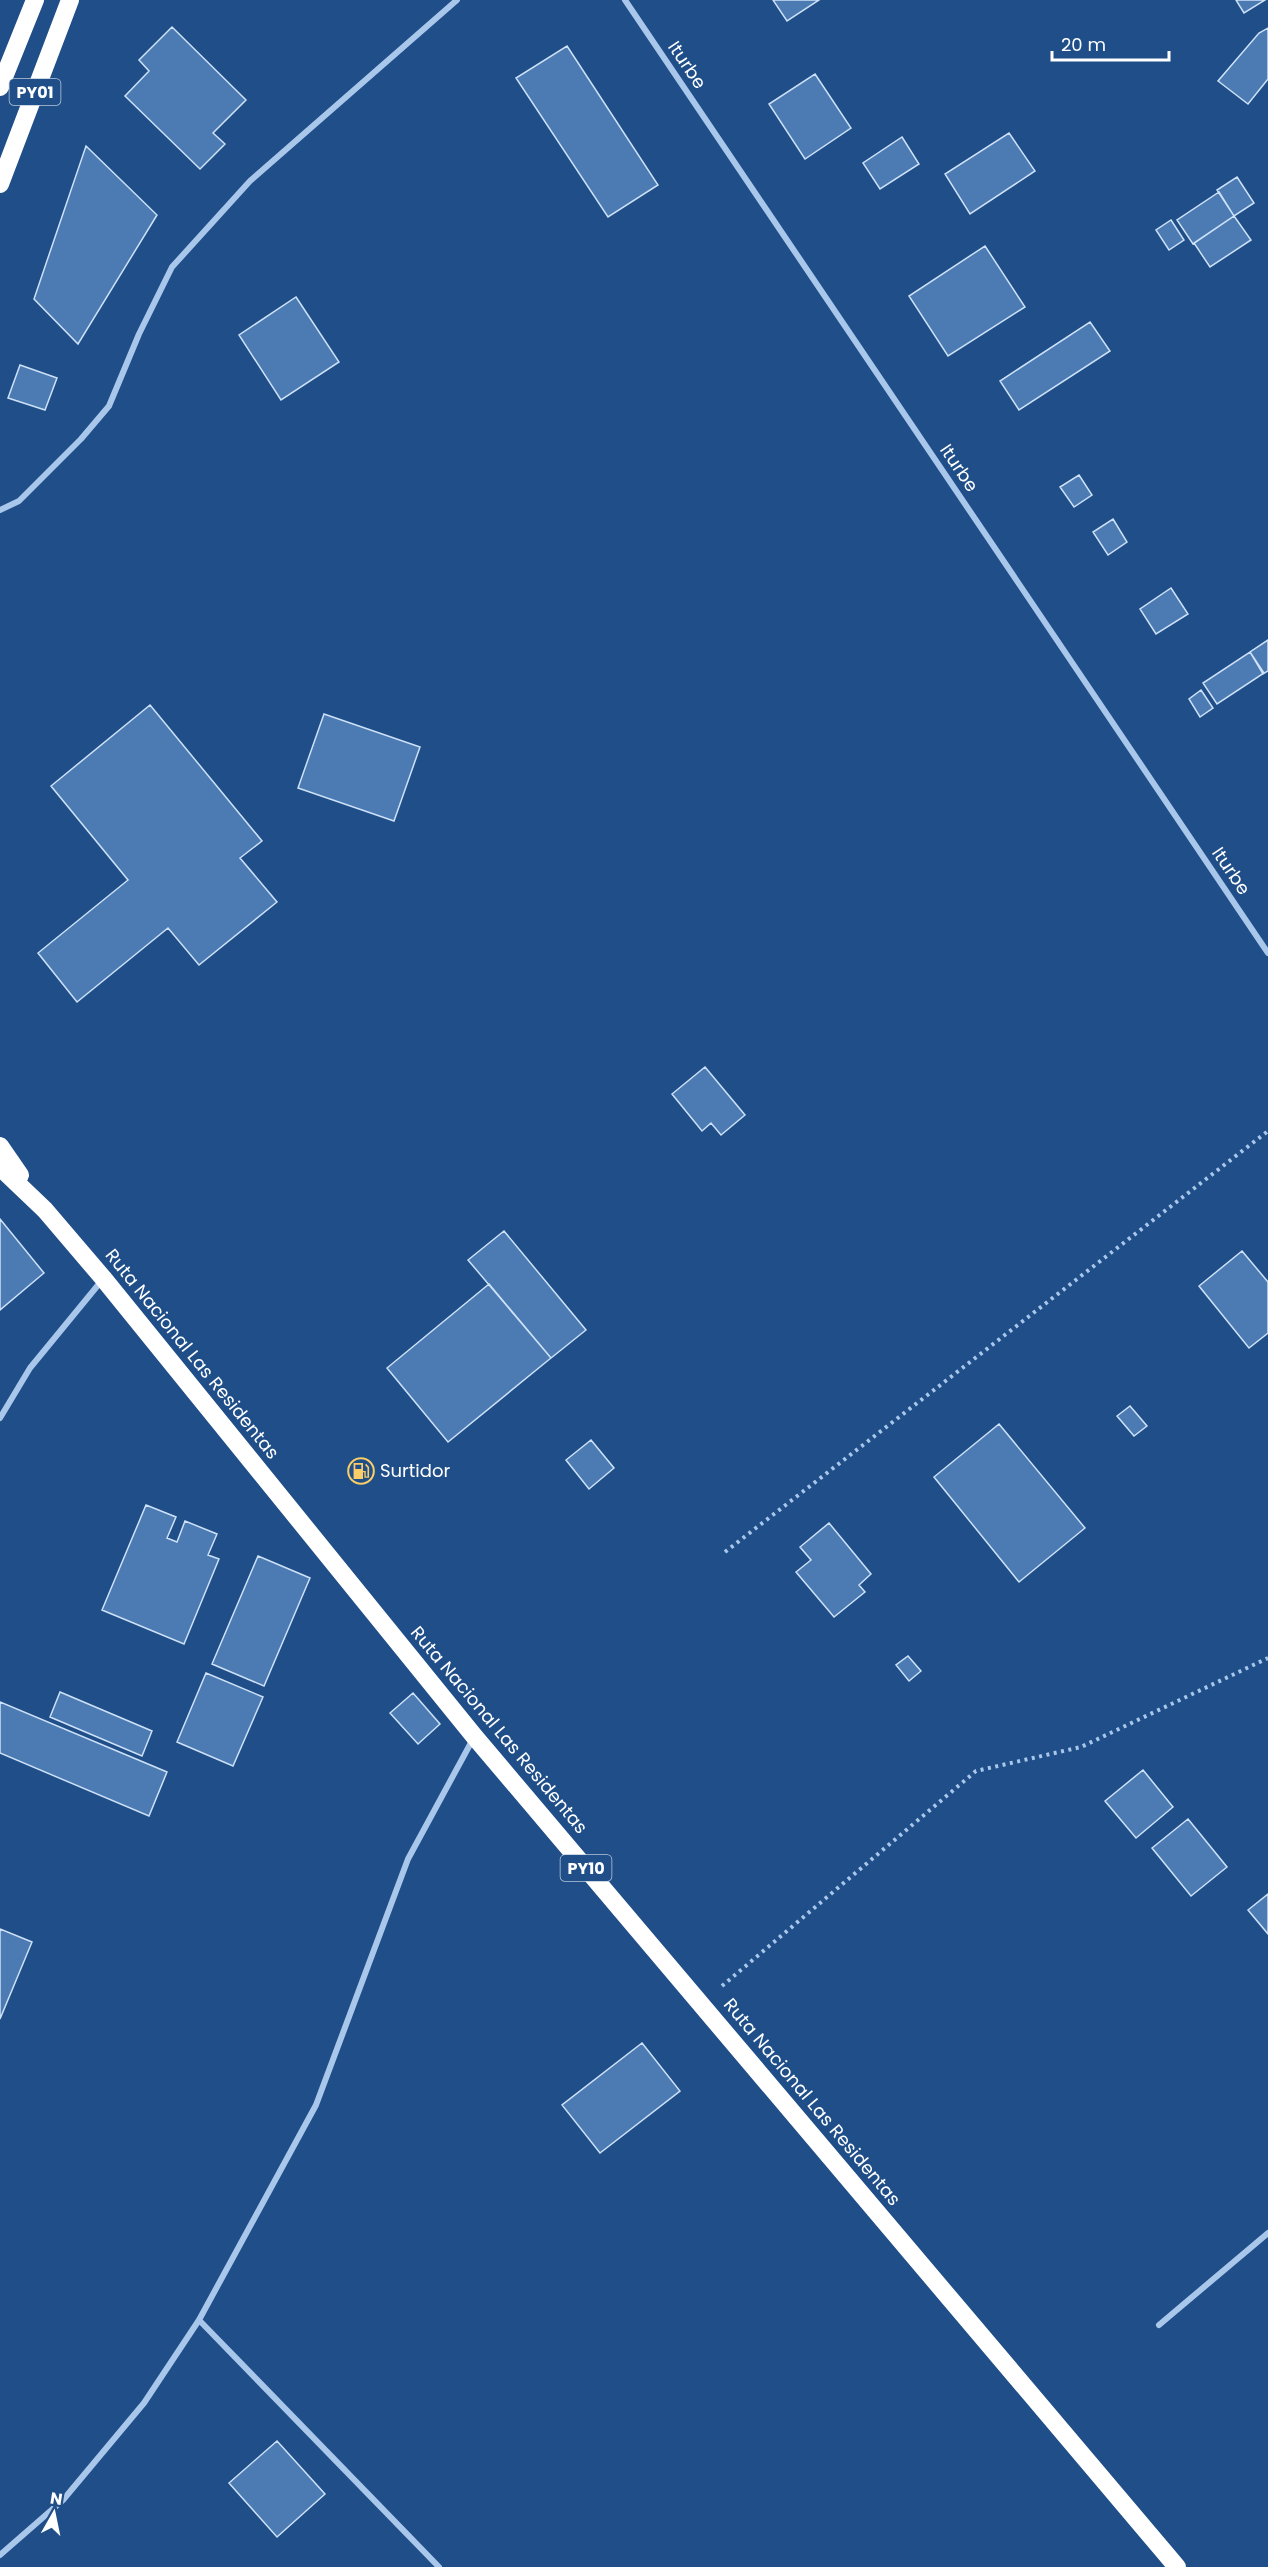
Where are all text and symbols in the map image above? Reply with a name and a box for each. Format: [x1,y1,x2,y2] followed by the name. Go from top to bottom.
[1052,24,1169,62] scale bar
[1061,32,1106,57] text: 20 m
[662,36,712,93] street label: Iturbe
[9,79,60,105] road number: PY01
[934,439,984,496] street label: Iturbe
[1206,842,1256,899] street label: Iturbe
[100,1243,285,1464] street label: Ruta Nacional Las Residentas
[346,1456,376,1486] fuel station icon: Surtidor
[380,1458,450,1483] place label: Surtidor
[405,1621,594,1839] street label: Ruta Nacional Las Residentas
[560,1855,612,1881] road number: PY10
[718,1993,907,2211] street label: Ruta Nacional Las Residentas
[24,2483,84,2543] north arrow
[49,2486,64,2511] text: N

